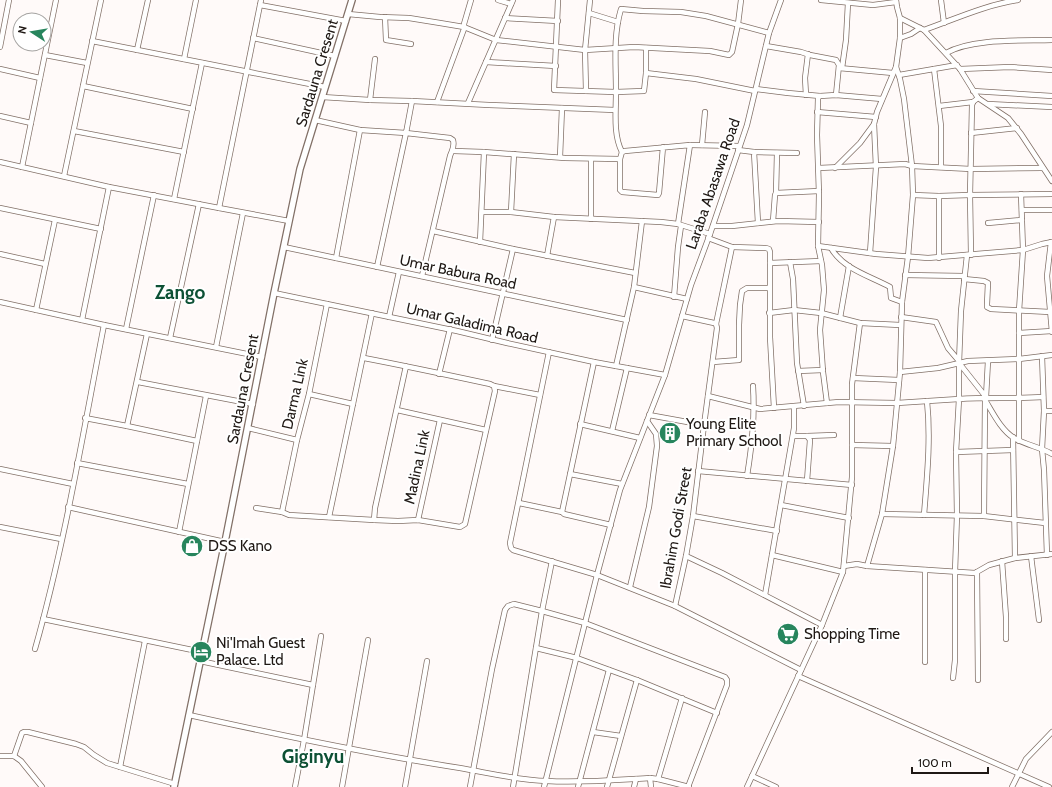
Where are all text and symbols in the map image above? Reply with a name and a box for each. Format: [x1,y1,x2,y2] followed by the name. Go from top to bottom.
[12,12,52,52] north arrow
[292,17,342,129] street label: Sardauna Cresent
[15,25,30,35] text: N
[682,116,744,252] street label: Laraba Abasawa Road
[398,251,518,293] street label: Umar Babura Road
[155,281,205,304] district label: Zango
[404,299,540,347] street label: Umar Galadima Road
[224,333,262,445] street label: Sardauna Cresent
[278,357,312,431] street label: Darma Link
[685,415,783,450] place label: Young Elite Primary School
[657,420,683,446] building icon: Young Elite Primary School
[400,428,434,506] street label: Madina Link
[656,466,696,590] street label: Ibrahim Godi Street
[179,533,205,559] shop icon: DSS Kano
[208,537,272,555] place label: DSS Kano
[775,621,801,647] supermarket icon: Shopping Time
[804,625,900,643] place label: Shopping Time
[216,634,305,669] place label: Ni'Imah Guest Palace. Ltd
[188,639,214,665] hotel icon: Ni'Imah Guest Palace. Ltd
[282,745,344,768] district label: Giginyu
[912,749,988,775] scale bar
[918,755,952,770] text: 100 m

